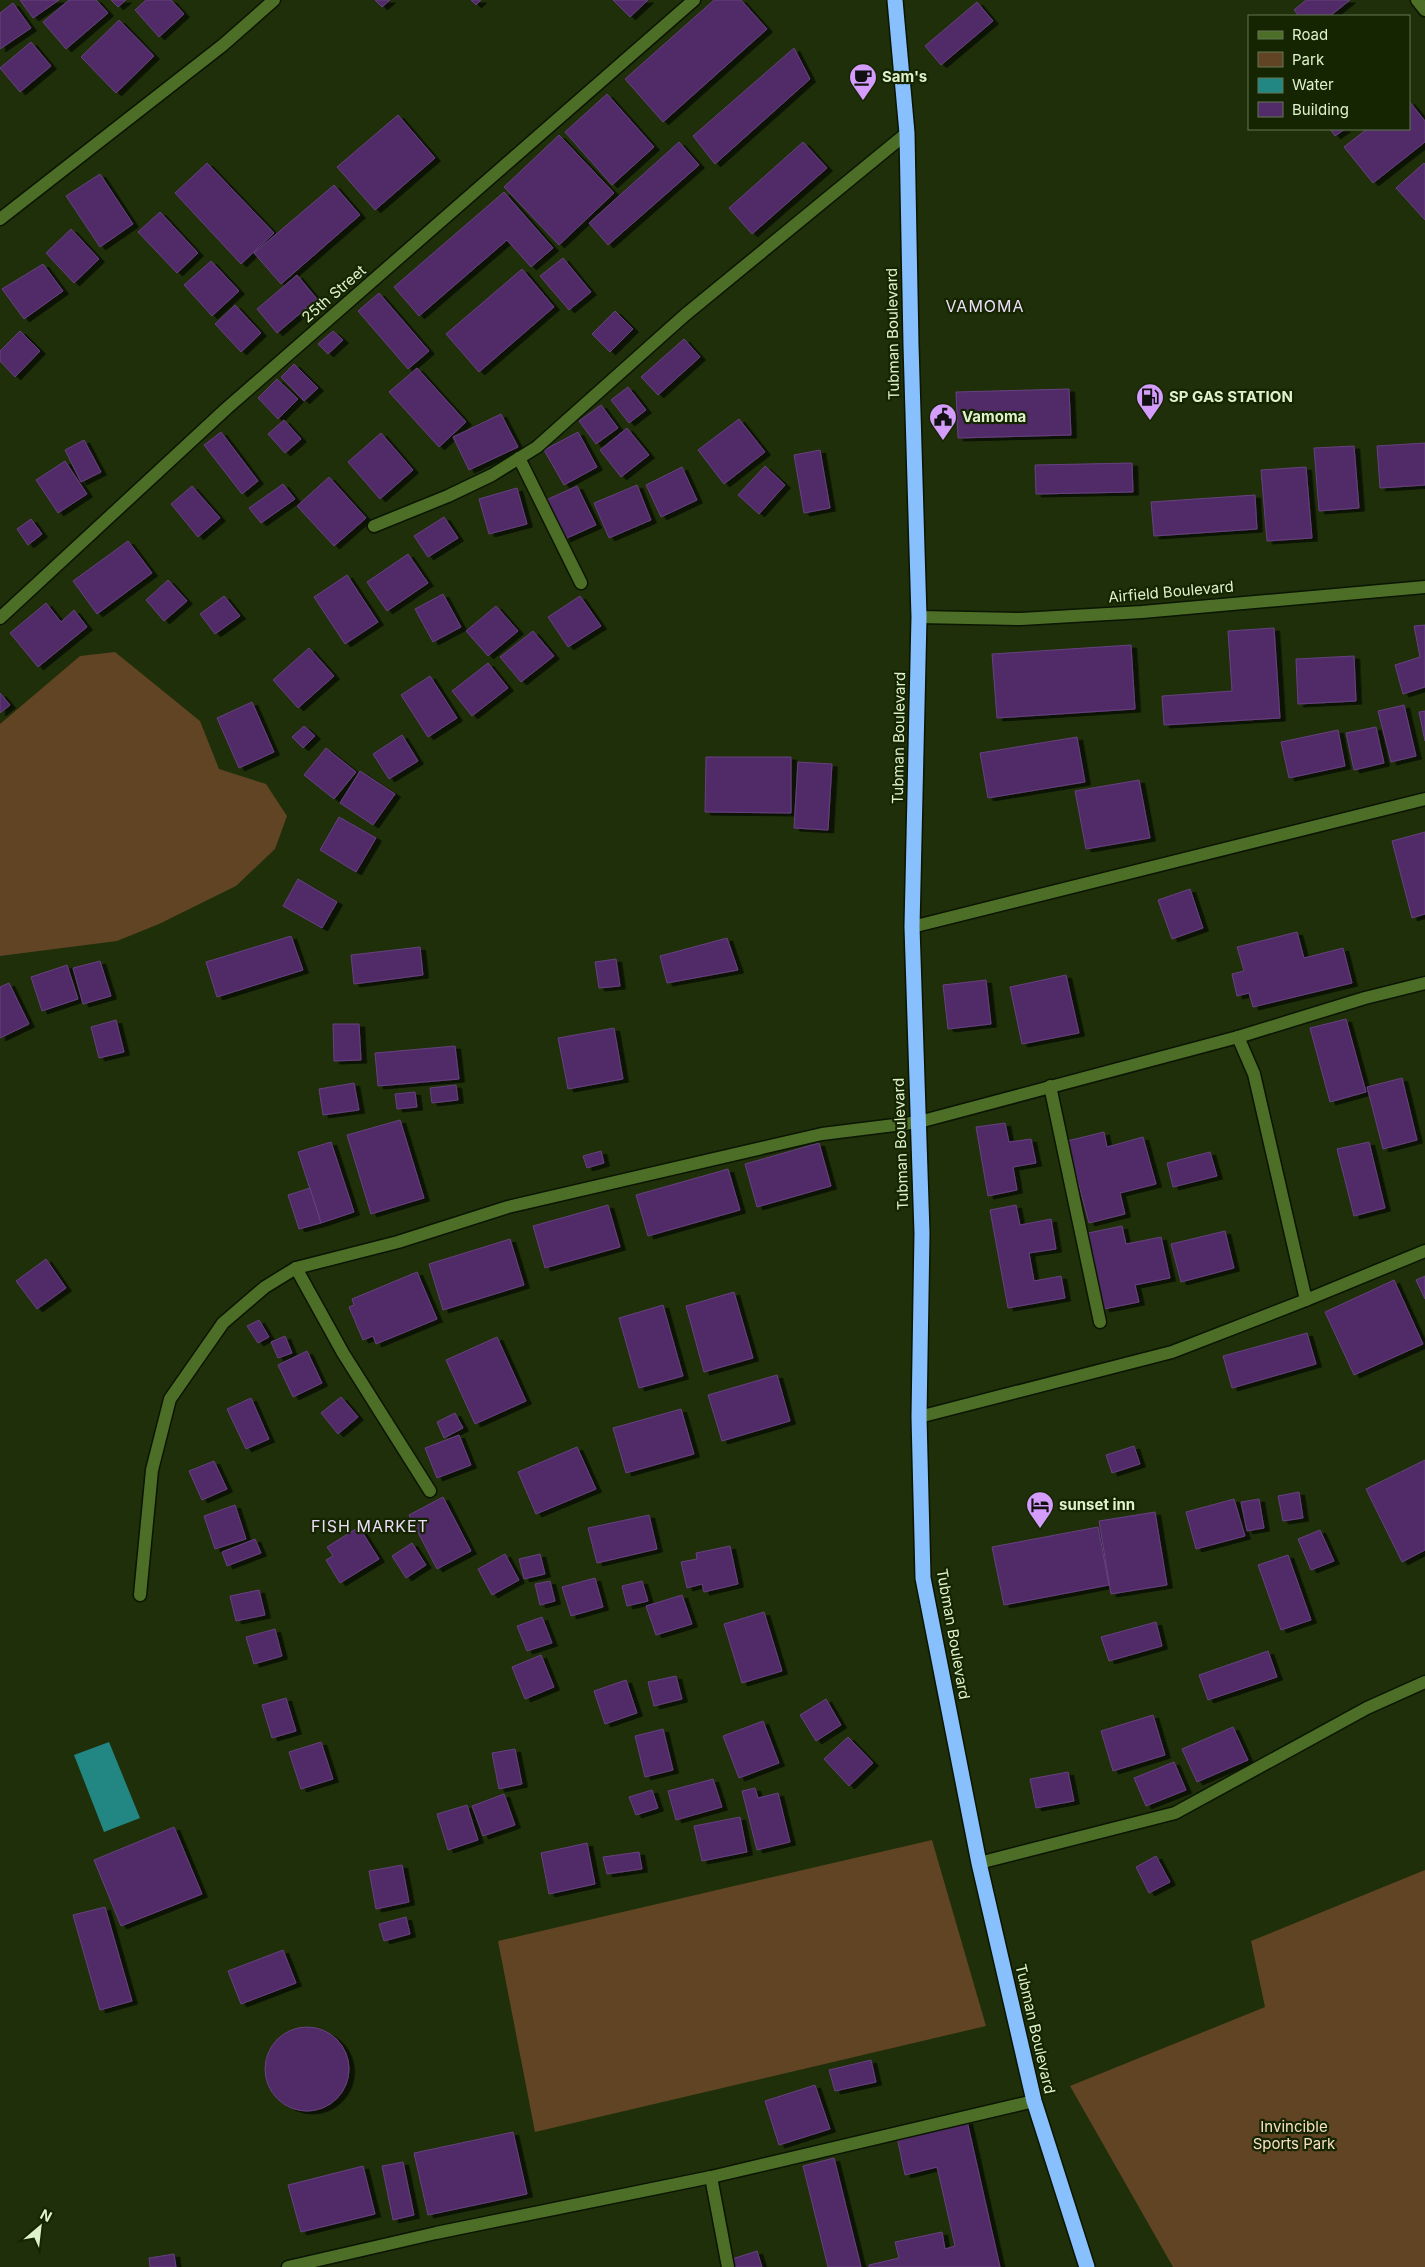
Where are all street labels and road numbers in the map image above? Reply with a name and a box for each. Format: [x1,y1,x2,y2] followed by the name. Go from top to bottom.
[298,261,370,327] street label: 25th Street
[882,268,903,400] street label: Tubman Boulevard
[1107,577,1235,606] street label: Airfield Boulevard
[888,672,909,804] street label: Tubman Boulevard
[889,1078,912,1211] street label: Tubman Boulevard
[933,1567,974,1701] street label: Tubman Boulevard
[1011,1962,1060,2096] street label: Tubman Boulevard

